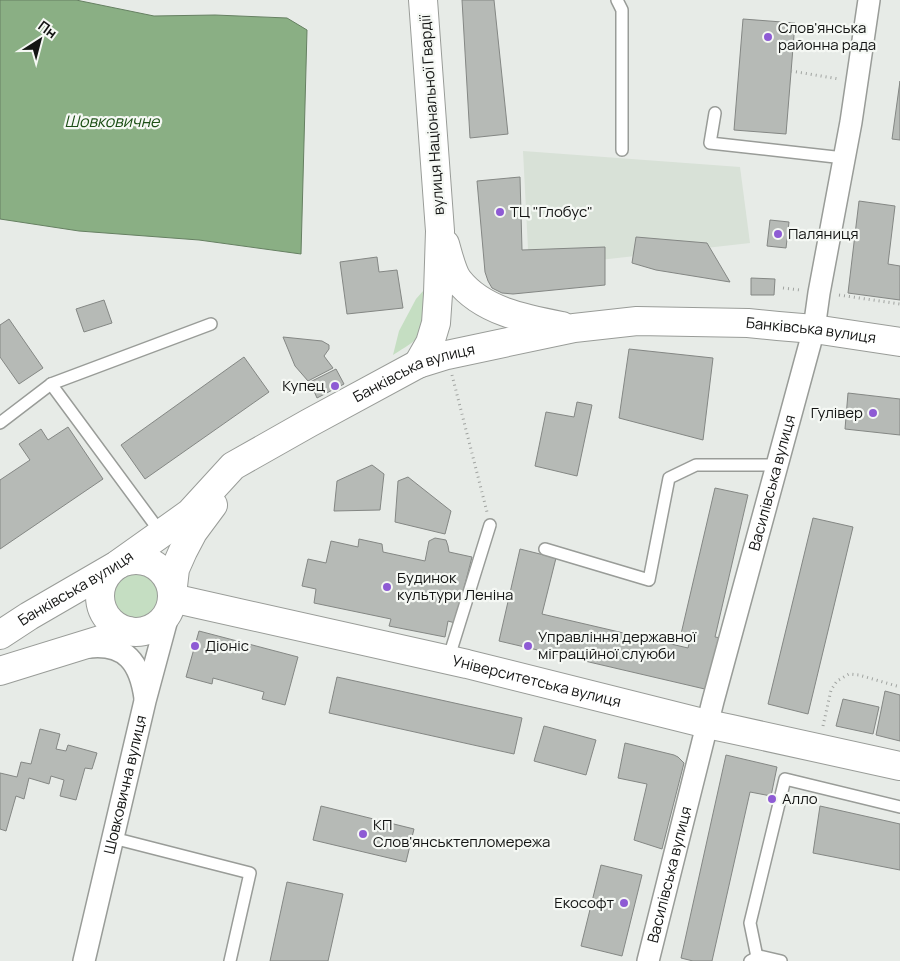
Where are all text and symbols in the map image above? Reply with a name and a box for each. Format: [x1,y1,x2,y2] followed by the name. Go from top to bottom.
[414,14,449,216] street label: вулиця Національної Гвардії
[15,15,65,65] north arrow
[35,16,61,42] text: Пн
[778,17,876,55] place label: Слов'янська районна рада
[762,31,774,43] marker: Слов'янська районна рада
[65,110,161,132] water label: Шовковичне
[510,201,593,222] place label: ТЦ "Глобус"
[494,206,506,218] marker: ТЦ "Глобус"
[788,223,859,244] place label: Паляниця
[772,228,784,240] marker: Паляниця
[745,312,878,348] street label: Банківська вулиця
[349,338,477,407] street label: Банківська вулиця
[282,375,326,396] place label: Купец
[329,380,341,392] marker: Купец
[811,402,863,423] place label: Гулівер
[867,407,879,419] marker: Гулівер
[743,412,800,553] street label: Василівська вулиця
[14,546,138,630] street label: Банківська вулиця
[397,567,513,605] place label: Будинок культури Леніна
[381,581,393,593] marker: Будинок культури Леніна
[538,626,697,664] place label: Управління державної міграційної слуюби
[205,635,249,656] place label: Діоніс
[189,640,201,652] marker: Діоніс
[522,640,534,652] marker: Управління державної міграційної слуюби
[450,650,623,712] street label: Університетська вулиця
[98,713,151,856] street label: Шовковична вулиця
[782,788,818,809] place label: Алло
[766,793,778,805] marker: Алло
[642,804,696,945] street label: Василівська вулиця
[373,814,550,852] place label: КП Слов'янськтепломережа
[357,828,369,840] marker: КП Слов'янськтепломережа
[554,892,614,913] place label: Екософт
[618,897,630,909] marker: Екософт

